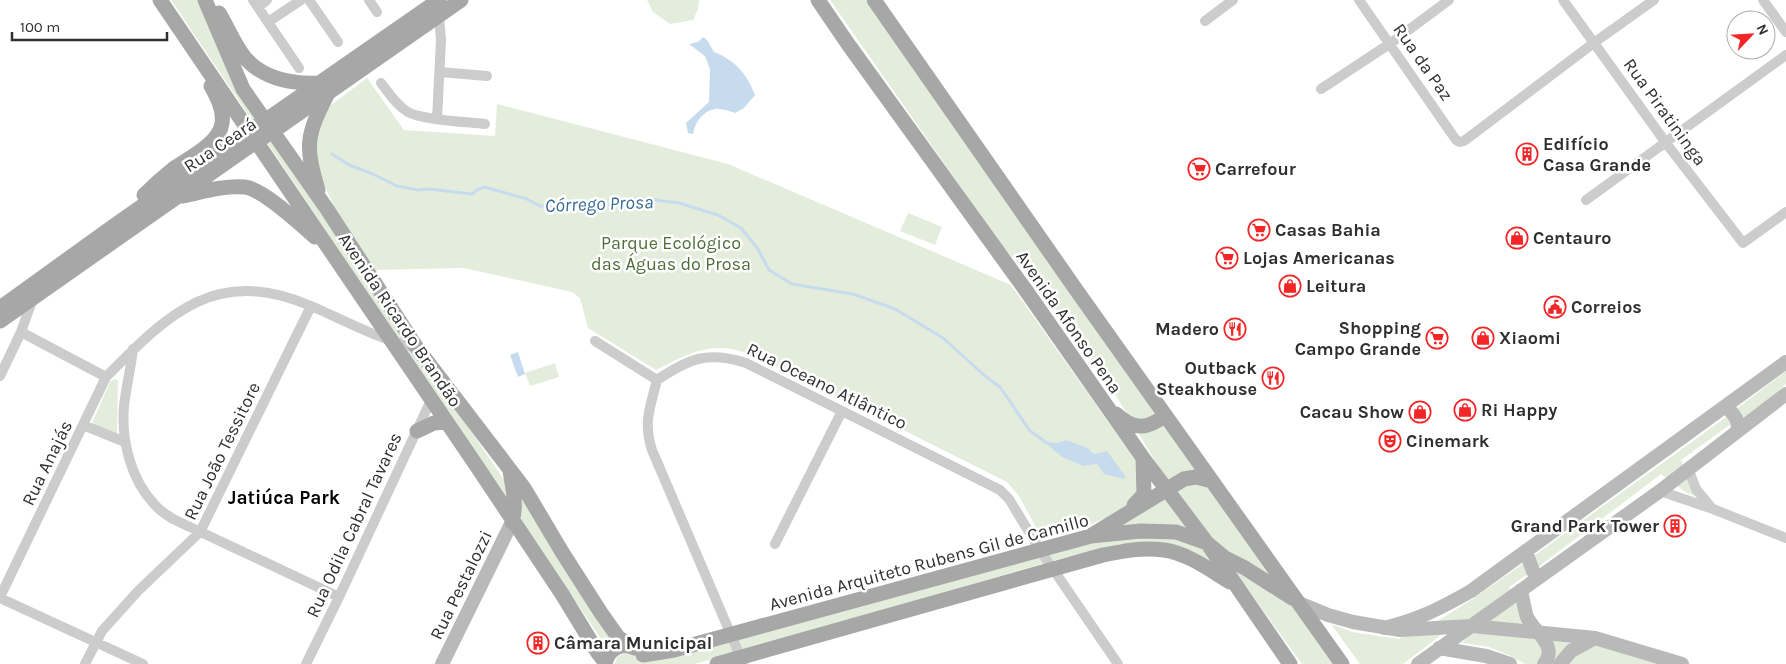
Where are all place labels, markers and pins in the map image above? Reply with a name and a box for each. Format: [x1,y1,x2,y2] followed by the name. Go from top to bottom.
[1543,133,1651,176] place label: Edifício Casa Grande
[1515,142,1539,166] building icon: Edifício Casa Grande
[1187,157,1211,181] supermarket icon: Carrefour
[1215,158,1296,180] place label: Carrefour
[1247,218,1271,242] supermarket icon: Casas Bahia
[1275,219,1381,241] place label: Casas Bahia
[1505,226,1529,250] shop icon: Centauro
[1533,227,1611,249] place label: Centauro
[1215,246,1239,270] supermarket icon: Lojas Americanas
[1243,247,1395,269] place label: Lojas Americanas
[1278,274,1302,298] shop icon: Leitura
[1306,275,1366,297] place label: Leitura
[1543,295,1567,319] public building icon: Correios
[1571,296,1642,318] place label: Correios
[1223,317,1247,341] restaurant icon: Madero
[1295,317,1422,360] place label: Shopping Campo Grande
[1155,318,1219,340] place label: Madero
[1425,326,1449,350] supermarket icon: Shopping Campo Grande
[1471,326,1495,350] shop icon: Xiaomi
[1499,327,1561,349] place label: Xiaomi
[1156,357,1257,400] place label: Outback Steakhouse
[1261,366,1285,390] restaurant icon: Outback Steakhouse
[1453,398,1477,422] shop icon: Ri Happy
[1481,399,1557,421] place label: Ri Happy
[1408,400,1432,424] shop icon: Cacau Show
[1300,401,1404,423] place label: Cacau Show
[1378,429,1402,453] theatre icon: Cinemark
[1406,430,1490,452] place label: Cinemark
[1663,514,1687,538] building icon: Grand Park Tower
[1511,515,1659,537] place label: Grand Park Tower
[526,631,550,655] building icon: Câmara Municipal
[554,632,712,654] place label: Câmara Municipal

